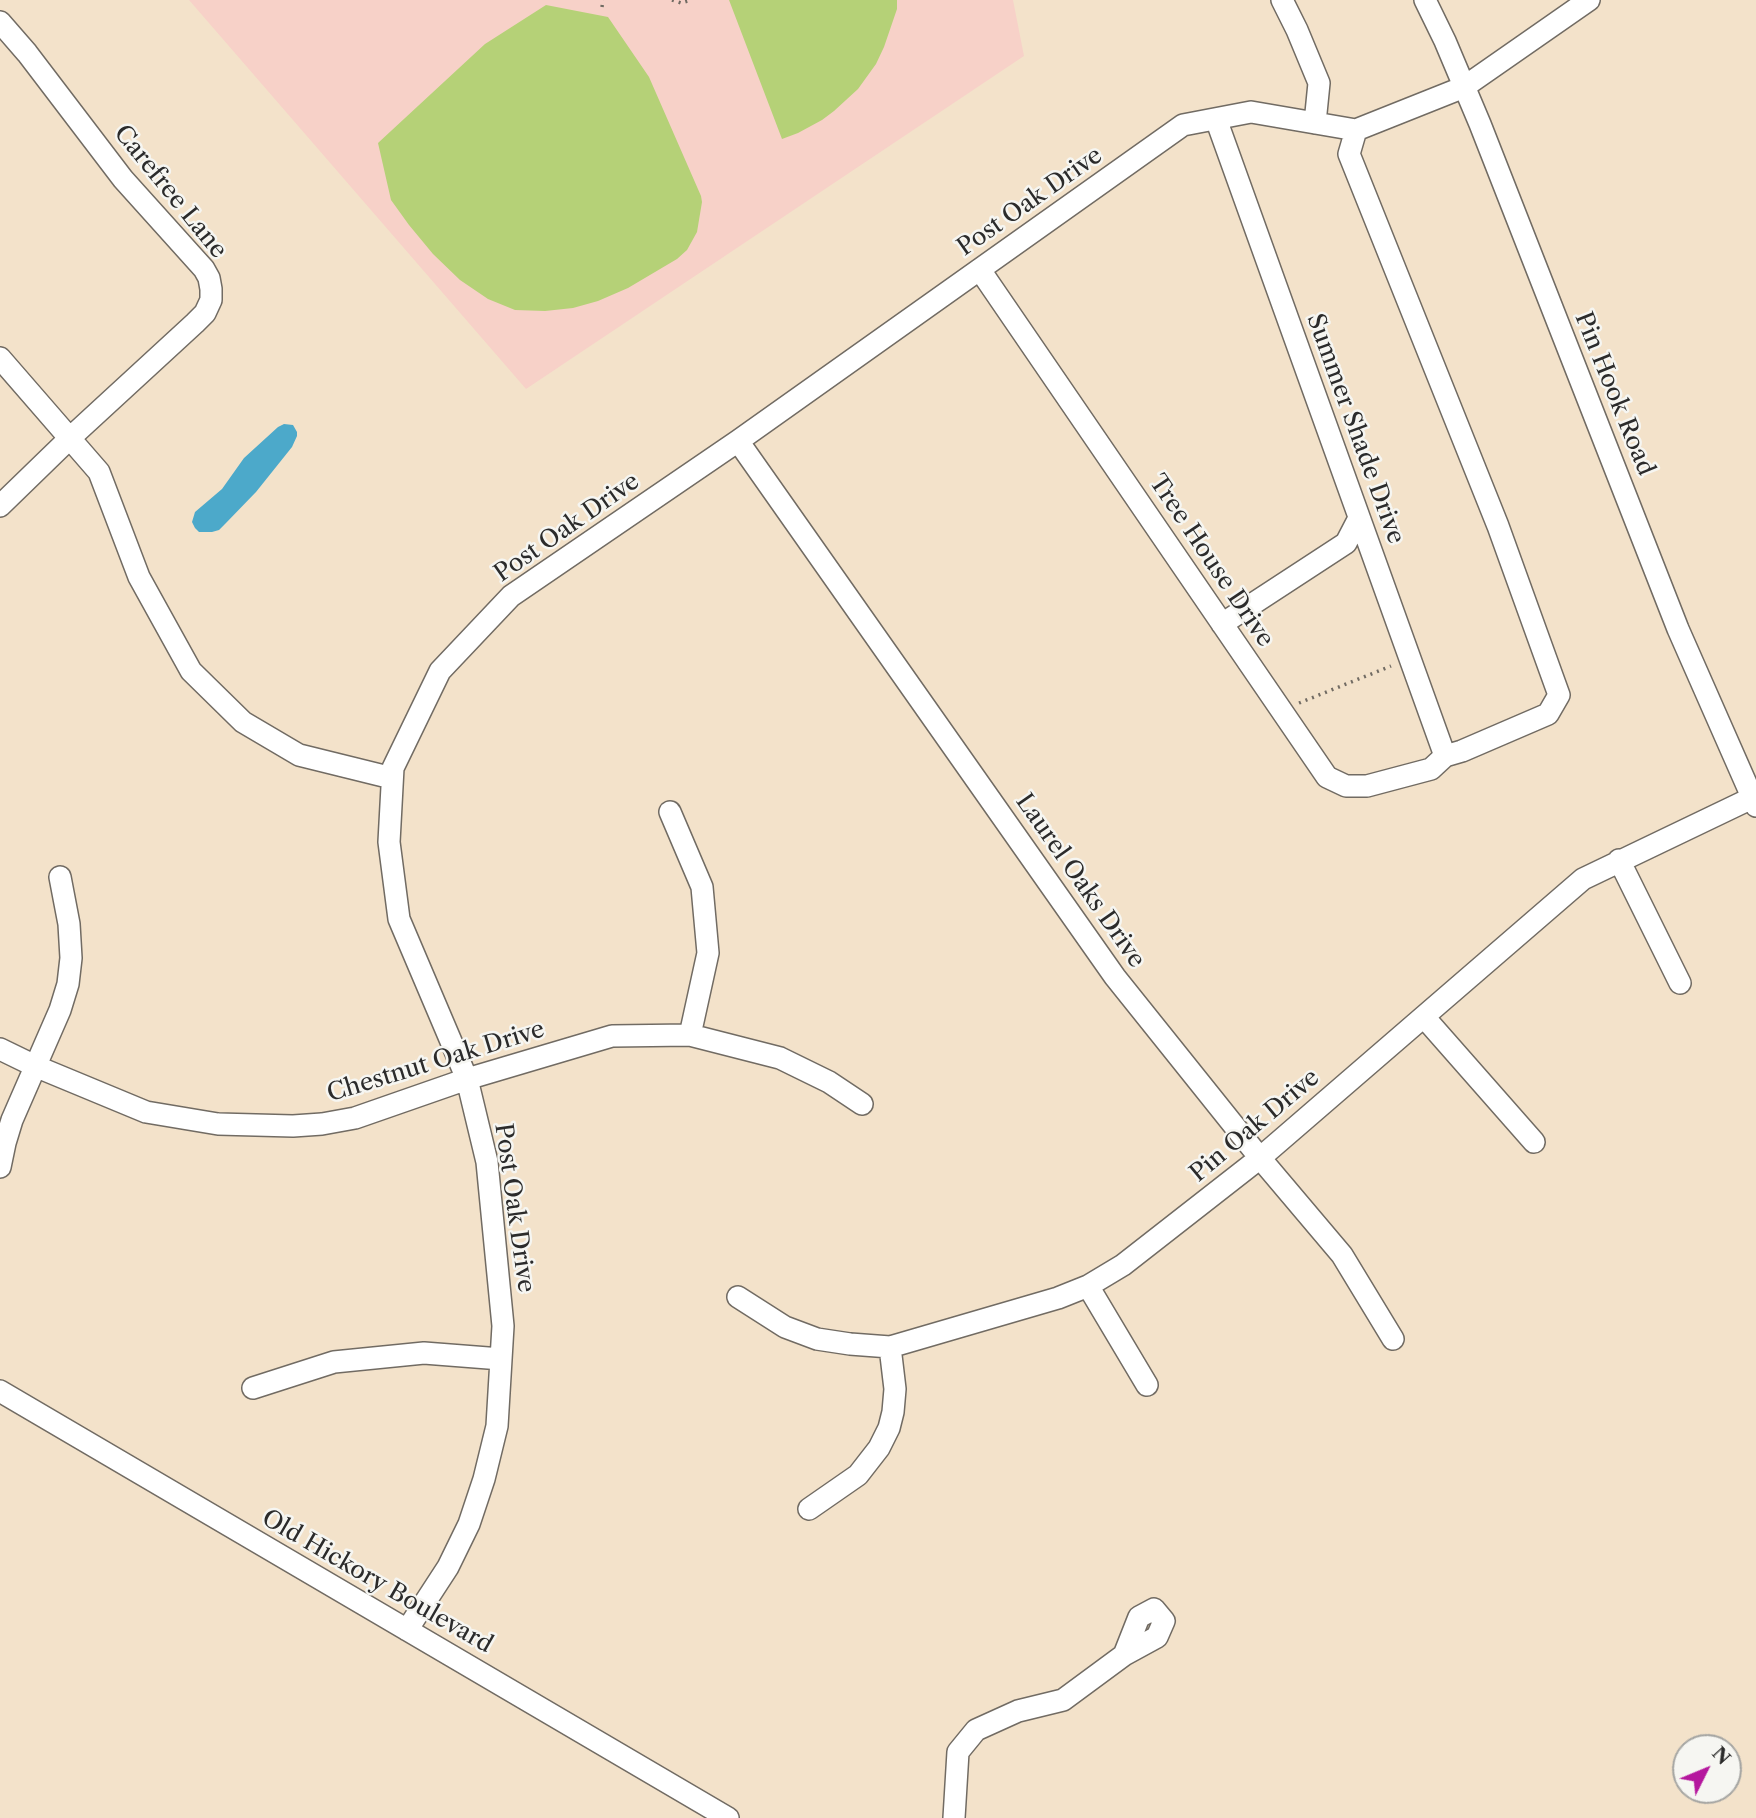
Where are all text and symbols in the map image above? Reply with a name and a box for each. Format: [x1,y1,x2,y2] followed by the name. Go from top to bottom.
[108,120,232,264] street label: Carefree Lane
[952,141,1108,263] street label: Post Oak Drive
[1568,308,1660,480] street label: Pin Hook Road
[1300,310,1410,548] street label: Summer Shade Drive
[489,467,645,589] street label: Post Oak Drive
[1143,469,1279,653] street label: Tree House Drive
[1009,789,1151,973] street label: Laurel Oaks Drive
[324,1015,548,1109] street label: Chestnut Oak Drive
[1185,1064,1325,1188] street label: Pin Oak Drive
[488,1122,540,1294] street label: Post Oak Drive
[257,1504,497,1660] street label: Old Hickory Boulevard
[1672,1734,1742,1804] north arrow
[1707,1742,1735,1770] text: N

